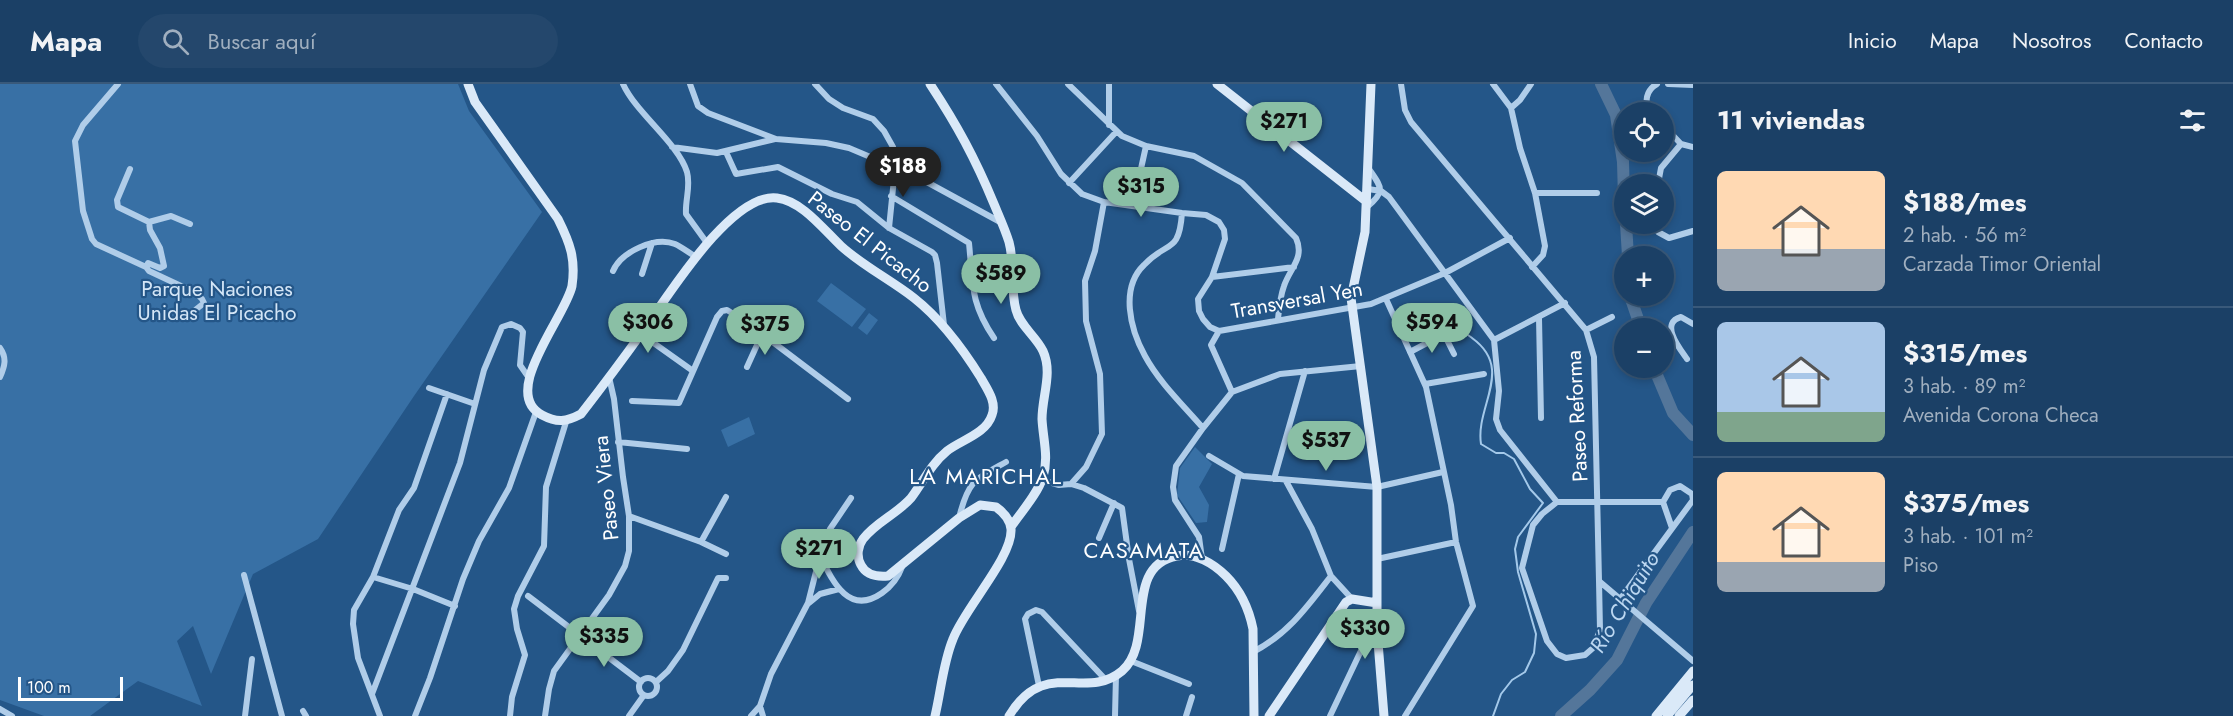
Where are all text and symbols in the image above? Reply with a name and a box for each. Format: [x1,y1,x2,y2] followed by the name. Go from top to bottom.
[138,14,558,68] search box
[30,21,102,62] text: Mapa
[159,25,192,58] icon: search
[207,25,316,57] text: Buscar aquí
[1848,26,1897,56] text: Inicio
[1930,26,1979,56] text: Mapa
[2012,26,2091,56] text: Nosotros
[2124,26,2203,56] text: Contacto
[1717,101,1865,139] text: 11 viviendas
[1248,102,1320,153] pin: $271
[1614,102,1674,378] map controls
[1614,102,1674,162] button: locate
[2176,104,2209,137] icon: filters
[1260,107,1308,136] text: $271
[867,147,939,198] pin: $188
[879,152,927,181] text: $188
[1105,167,1177,218] pin: $315
[1117,172,1165,201] text: $315
[1614,174,1674,234] button: layers
[1903,183,2027,221] text: $188/mes
[802,184,938,300] street label: Paseo El Picacho
[1765,195,1837,267] icon: home
[1903,221,2026,250] text: 2 hab. · 56 m²
[1614,246,1674,306] button: +
[1903,250,2101,279] text: Carzada Timor Oriental
[965,254,1037,305] pin: $589
[975,259,1027,288] text: $589
[138,274,296,328] park label: Parque Naciones Unidas El Picacho
[1229,274,1365,326] street label: Transversal Yen
[612,303,684,354] pin: $306
[1396,303,1468,354] pin: $594
[729,305,801,356] pin: $375
[622,308,674,337] text: $306
[1406,308,1458,337] text: $594
[740,310,790,339] text: $375
[1614,318,1674,378] button: −
[1903,334,2027,372] text: $315/mes
[1765,346,1837,418] icon: home
[1559,349,1595,483] street label: Paseo Reforma
[1903,372,2025,401] text: 3 hab. · 89 m²
[1903,401,2099,430] text: Avenida Corona Checa
[1290,421,1362,472] pin: $537
[1301,426,1351,455] text: $537
[586,434,626,542] street label: Paseo Viera
[909,460,1063,492] district label: LA MARICHAL
[1903,484,2029,522] text: $375/mes
[1765,496,1837,568] icon: home
[1903,522,2033,551] text: 3 hab. · 101 m²
[783,529,855,580] pin: $271
[795,534,843,563] text: $271
[1083,534,1205,566] district label: CASAMATA
[1581,545,1667,659] water label: Río Chiquito
[1903,551,1938,580] text: Piso
[1329,609,1401,660] pin: $330
[1340,614,1390,643] text: $330
[568,617,640,668] pin: $335
[579,622,629,651] text: $335
[18,674,123,702] scale bar
[27,676,71,699] text: 100 m

